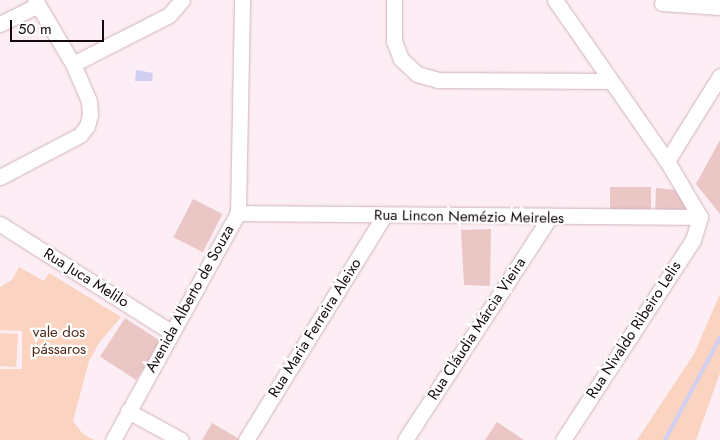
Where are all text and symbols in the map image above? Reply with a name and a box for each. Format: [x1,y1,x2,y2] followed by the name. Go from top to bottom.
[12,10,106,42] scale bar
[18,18,52,40] text: 50 m
[374,206,564,228] street label: Rua Lincon Nemézio Meireles
[142,222,238,376] street label: Avenida Alberto de Souza
[40,245,132,311] street label: Rua Juca Melilo
[265,255,365,401] street label: Rua Maria Ferreira Aleixo
[424,255,530,403] street label: Rua Cláudia Márcia Vieira
[583,258,685,402] street label: Rua Nivaldo Ribeiro Lelis
[32,323,86,358] park label: vale dos pássaros

